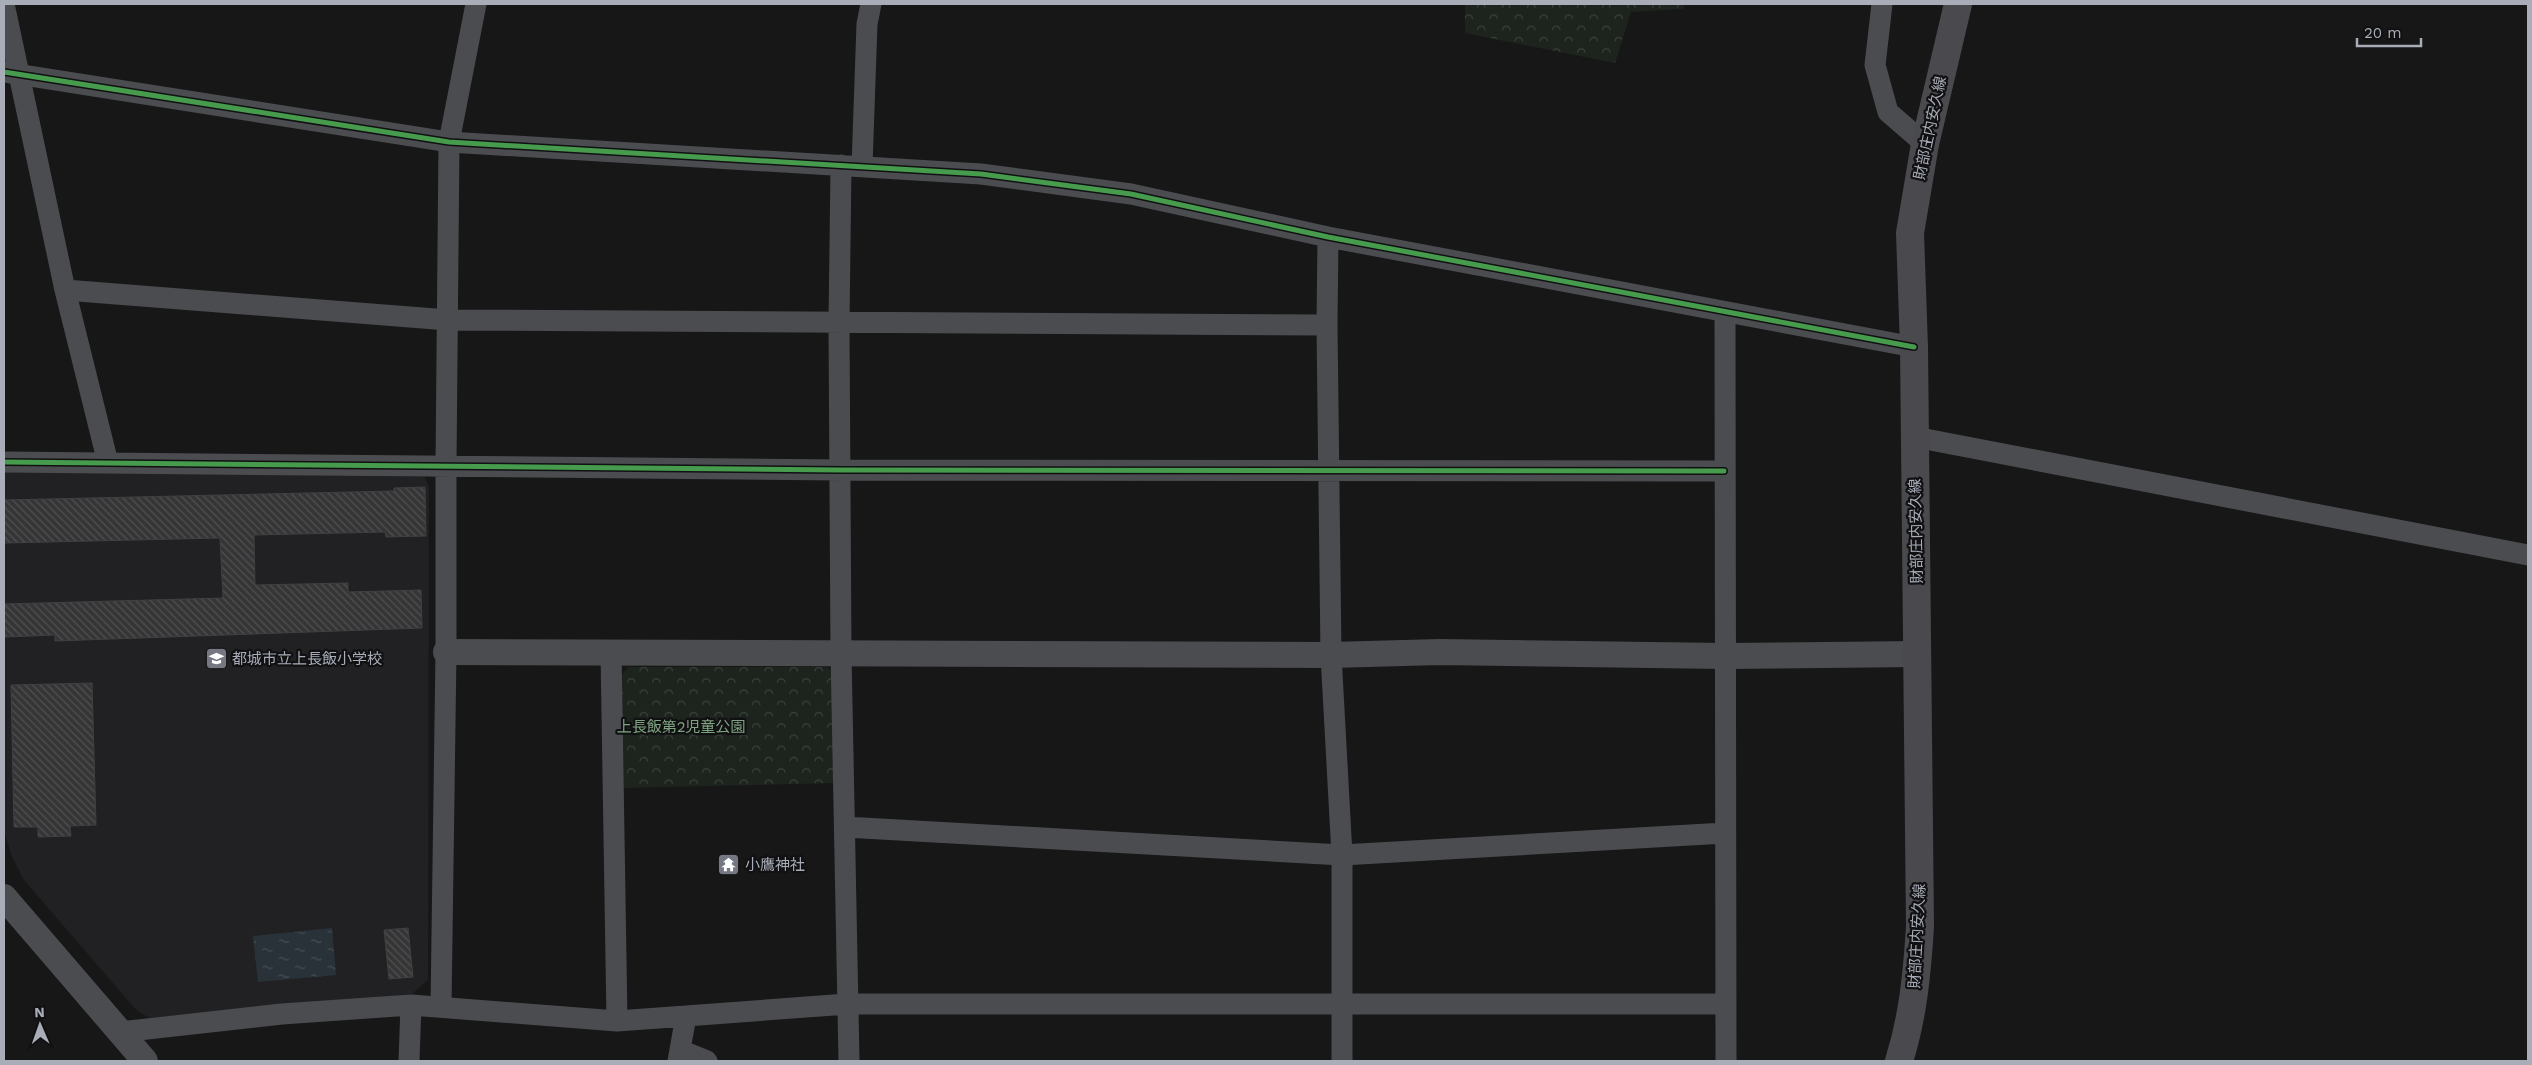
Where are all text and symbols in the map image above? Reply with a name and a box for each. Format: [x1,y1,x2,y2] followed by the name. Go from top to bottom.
[2357,15,2421,47] scale bar
[2364,24,2402,42] text: 20 m
[1910,75,1950,181] street label: 財部庄内安久線
[1906,478,1926,584] street label: 財部庄内安久線
[204,647,228,671] school or university icon: 都城市立上長飯小学校
[232,650,382,668] place label: 都城市立上長飯小学校
[617,718,745,736] park label: 上長飯第2児童公園
[717,853,741,877] temple icon: 小鷹神社
[745,856,805,874] place label: 小鷹神社
[1905,883,1929,989] street label: 財部庄内安久線
[15,1000,65,1050] north arrow
[34,1004,45,1020] text: N

